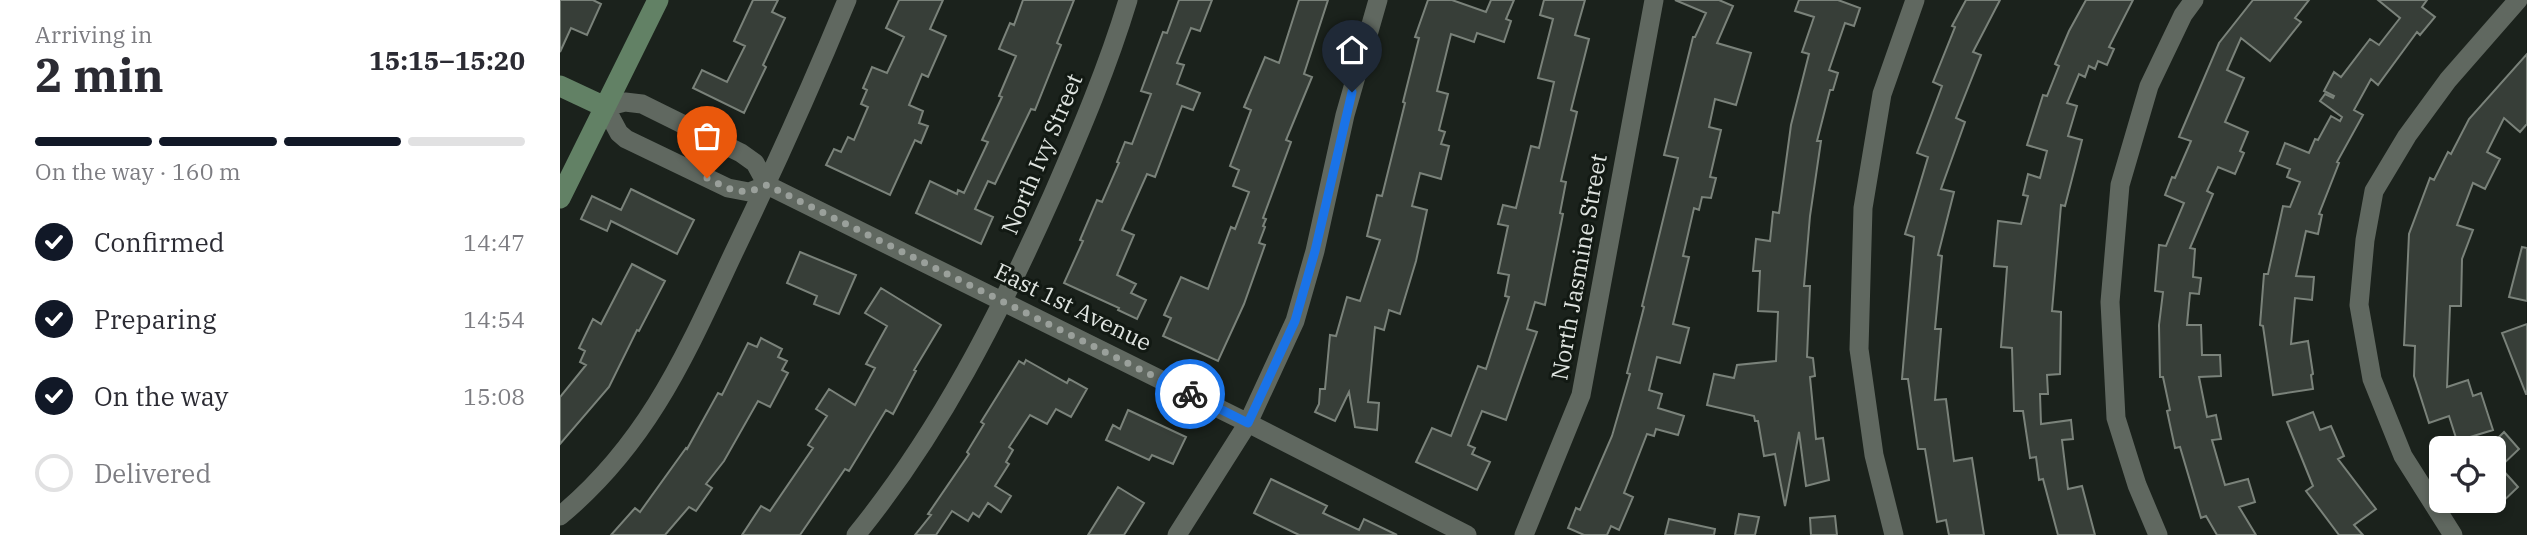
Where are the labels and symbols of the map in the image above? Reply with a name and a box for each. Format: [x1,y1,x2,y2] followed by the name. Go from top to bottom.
[1322,20,1382,92] pin
[994,69,1088,239] street label: North Ivy Street
[677,106,737,178] pin
[1543,151,1613,382] street label: North Jasmine Street
[990,255,1157,357] street label: East 1st Avenue
[1155,359,1225,429] courier

